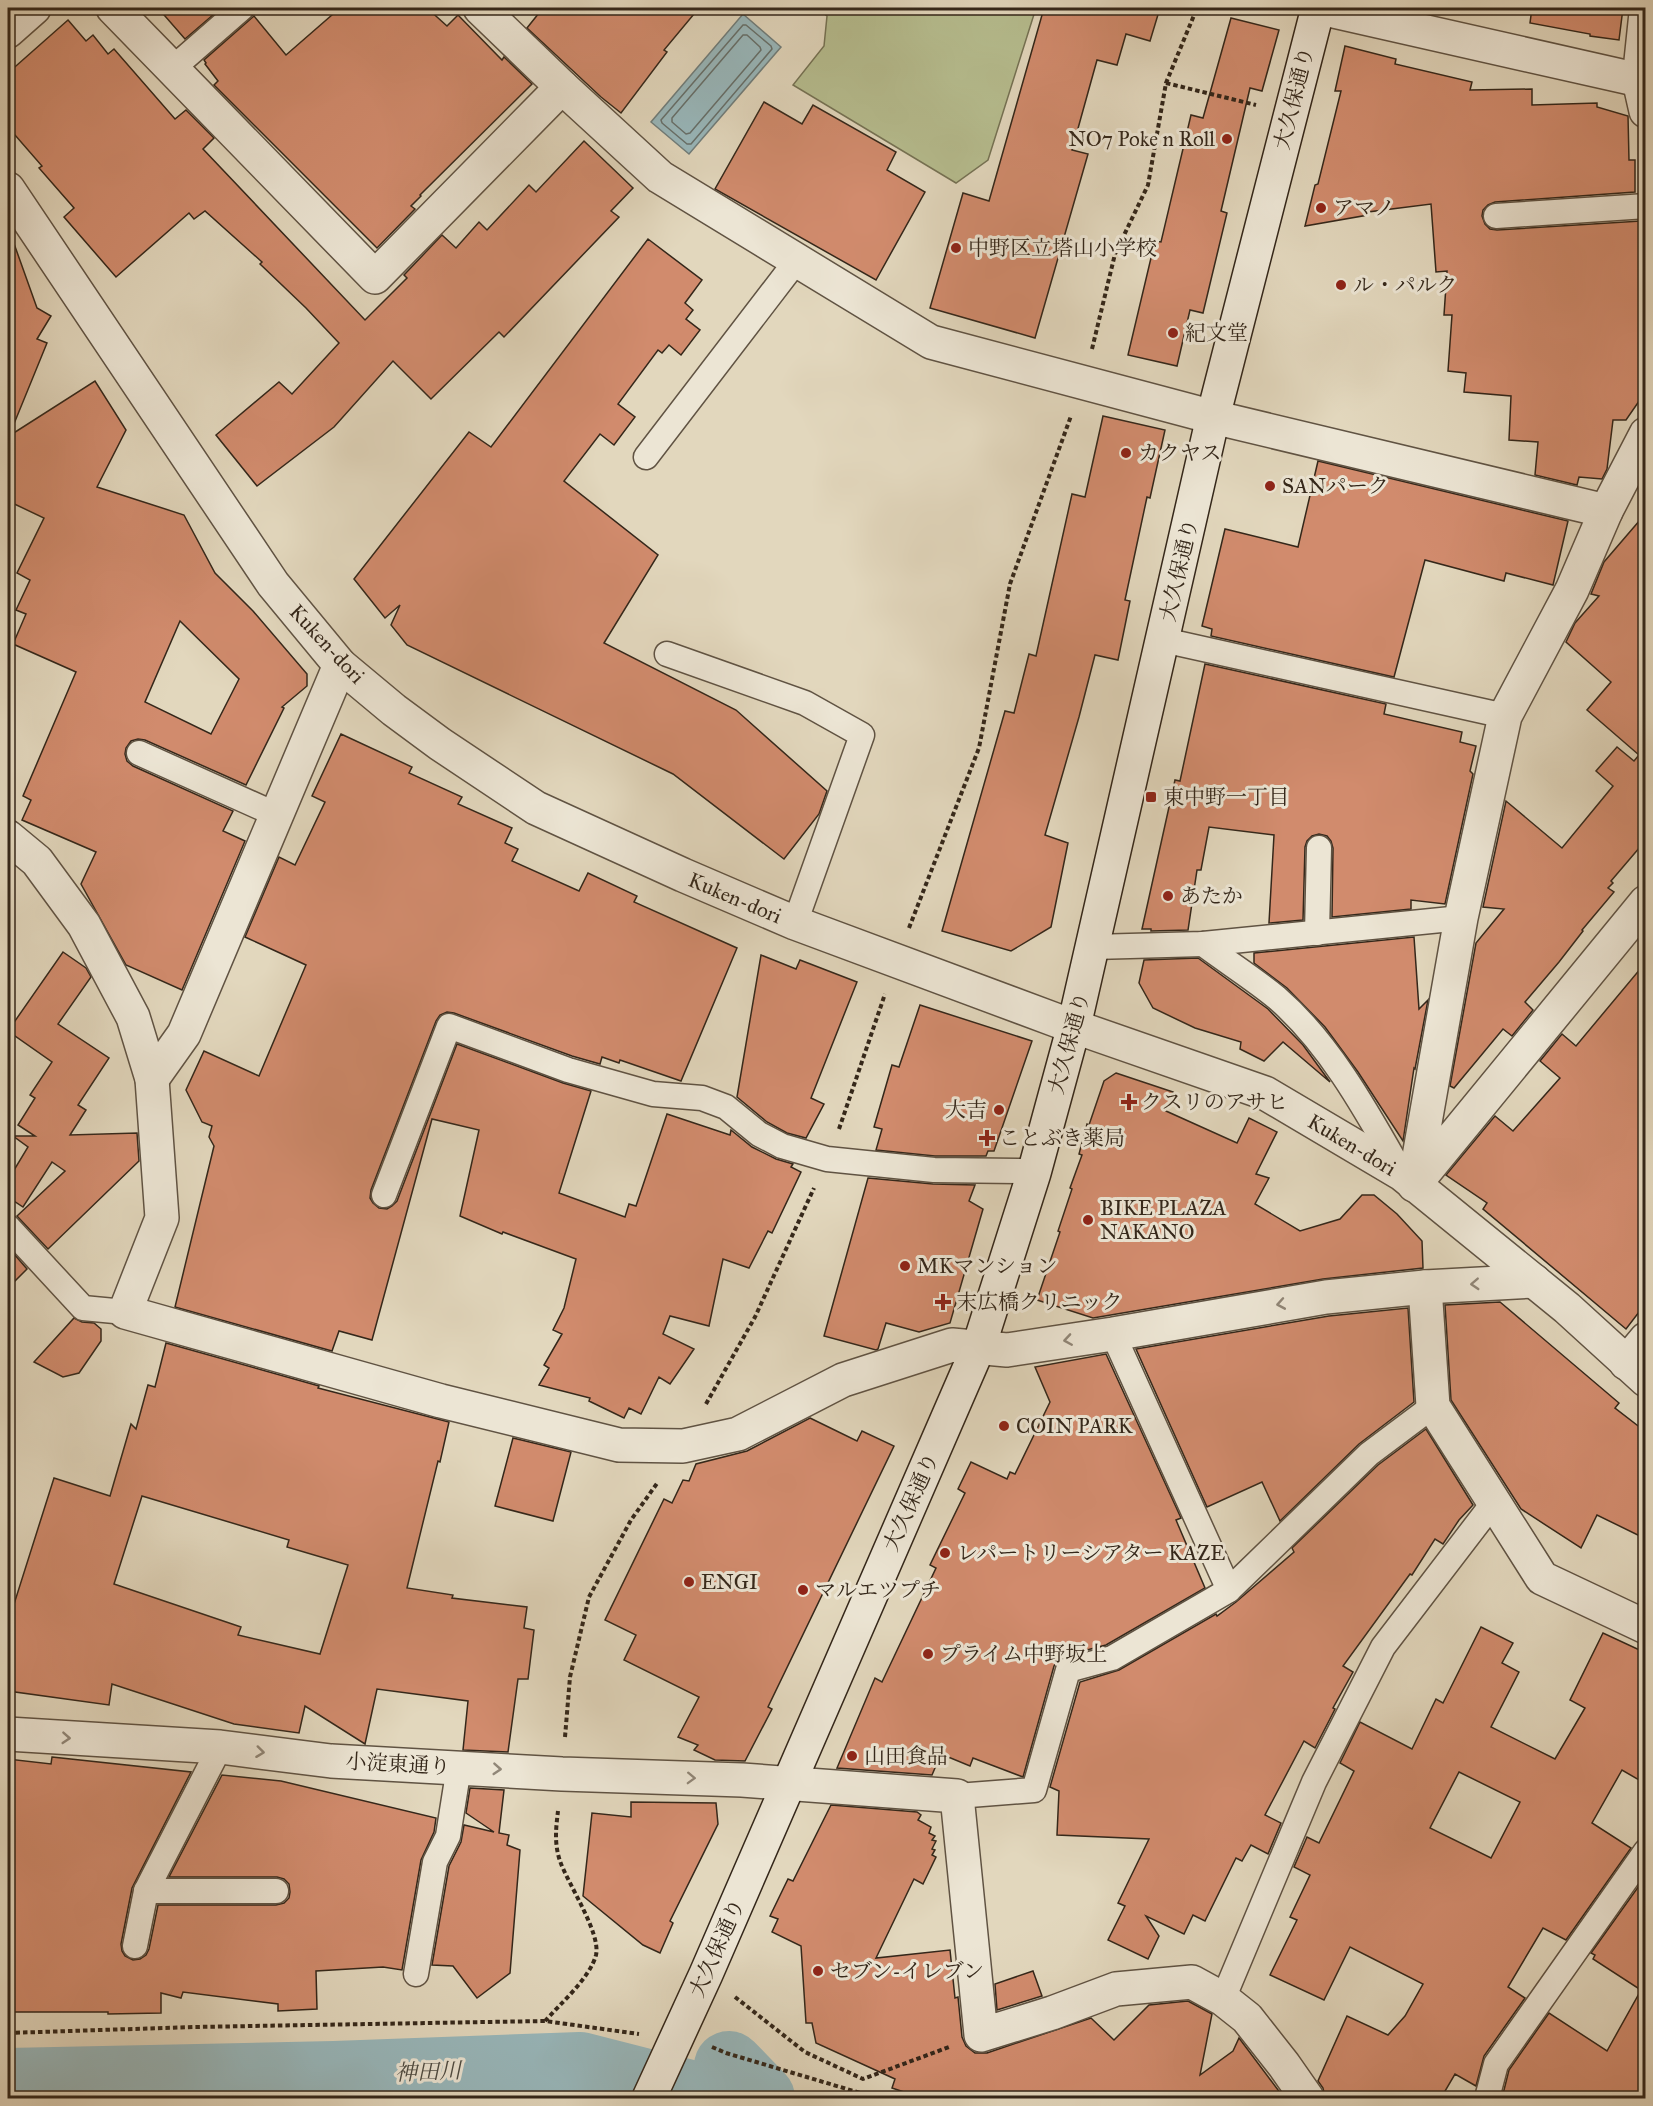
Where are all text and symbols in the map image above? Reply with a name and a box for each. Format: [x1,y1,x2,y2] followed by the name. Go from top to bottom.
[1269,44,1319,152] street label: 大久保通り
[1068,126,1215,152] place label: NO7 Poke n Roll
[1220,132,1234,146] marker: NO7 Poke n Roll
[1333,195,1395,221] place label: アマノ
[1314,201,1328,215] marker: アマノ
[968,235,1157,261] place label: 中野区立塔山小学校
[949,241,963,255] marker: 中野区立塔山小学校
[1353,272,1458,298] place label: ル・パルク
[1334,278,1348,292] marker: ル・パルク
[1185,320,1248,346] place label: 紀文堂
[1166,326,1180,340] marker: 紀文堂
[1138,440,1222,466] place label: カクヤス
[1119,446,1133,460] marker: カクヤス
[1282,473,1389,499] place label: SANパーク
[1263,479,1277,493] marker: SANパーク
[1155,516,1203,624] street label: 大久保通り
[284,599,370,689] street label: Kuken-dori
[1163,784,1289,810] place label: 東中野一丁目
[1144,790,1158,804] marker: 東中野一丁目
[684,867,786,929] street label: Kuken-dori
[1180,883,1243,909] place label: あたか
[1161,889,1175,903] marker: あたか
[1043,989,1095,1097] street label: 大久保通り
[1141,1089,1288,1115] place label: クスリのアサヒ
[1122,1095,1136,1109] marker: クスリのアサヒ
[945,1097,987,1123] place label: 大吉
[992,1103,1006,1117] marker: 大吉
[1303,1108,1401,1182] street label: Kuken-dori
[999,1125,1125,1151] place label: ことぶき薬局
[980,1131,994,1145] marker: ことぶき薬局
[1100,1195,1227,1245] place label: BIKE PLAZA NAKANO
[1081,1213,1095,1227] marker: BIKE PLAZA NAKANO
[917,1253,1058,1279] place label: MKマンション
[898,1259,912,1273] marker: MKマンション
[1471,1278,1480,1291] one-way arrow
[956,1289,1123,1315] place label: 末広橋クリニック
[934,1293,952,1311] marker: 末広橋クリニック
[1277,1298,1286,1310] one-way arrow
[1064,1334,1073,1346] one-way arrow
[1016,1413,1134,1439] place label: COIN PARK
[997,1419,1011,1433] marker: COIN PARK
[878,1449,944,1555] street label: 大久保通り
[957,1540,1225,1566] place label: レパートリーシアター KAZE
[938,1546,952,1560] marker: レパートリーシアター KAZE
[701,1569,758,1595] place label: ENGI
[682,1575,696,1589] marker: ENGI
[815,1577,941,1603] place label: マルエツプチ
[796,1583,810,1597] marker: マルエツプチ
[940,1641,1107,1667] place label: プライム中野坂上
[921,1647,935,1661] marker: プライム中野坂上
[61,1731,70,1744] one-way arrow
[864,1743,948,1769] place label: 山田食品
[256,1745,265,1758] one-way arrow
[345,1748,451,1780] street label: 小淀東通り
[845,1749,859,1763] marker: 山田食品
[492,1762,501,1775] one-way arrow
[687,1772,696,1784] one-way arrow
[684,1895,750,2001] street label: 大久保通り
[830,1958,984,1984] place label: セブン-イレブン
[811,1964,825,1978] marker: セブン-イレブン
[395,2057,463,2086] water label: 神田川

